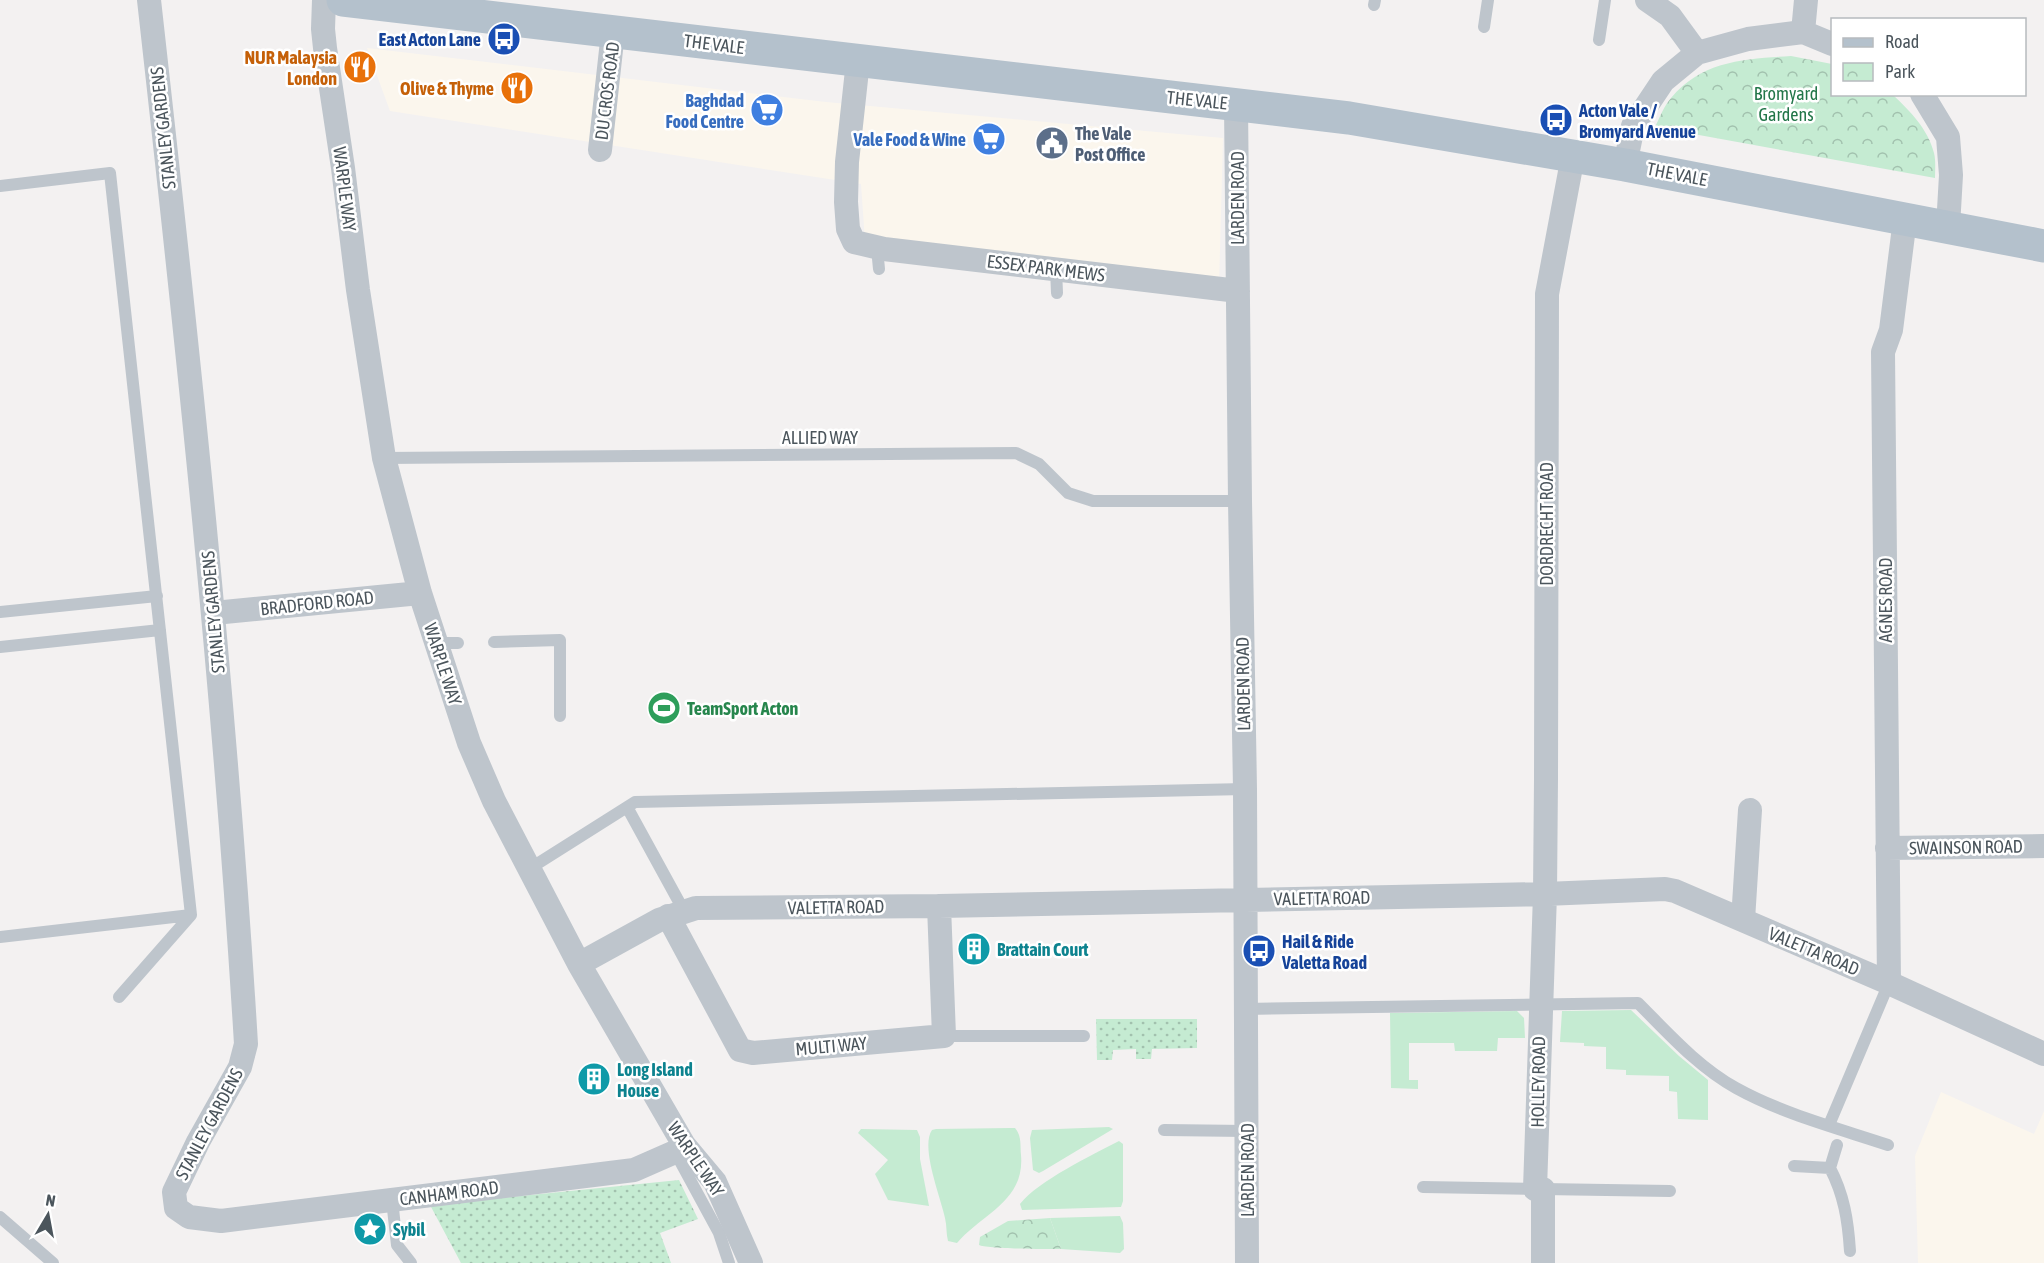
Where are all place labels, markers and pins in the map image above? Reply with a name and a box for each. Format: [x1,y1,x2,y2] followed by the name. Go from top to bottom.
[486,21,522,57] bus stop icon: East Acton Lane
[379,29,481,50] place label: East Acton Lane
[244,47,337,89] place label: NUR Malaysia London
[342,49,378,85] restaurant icon: NUR Malaysia London
[499,70,535,106] restaurant icon: Olive & Thyme
[400,78,494,99] place label: Olive & Thyme
[666,90,744,132] place label: Baghdad Food Centre
[749,92,785,128] supermarket icon: Baghdad Food Centre
[1578,100,1696,142] place label: Acton Vale / Bromyard Avenue
[1538,102,1574,138] bus stop icon: Acton Vale / Bromyard Avenue
[971,121,1007,157] supermarket icon: Vale Food & Wine
[1075,123,1145,165] place label: The Vale Post Office
[1034,125,1070,161] public building icon: The Vale Post Office
[852,129,966,150] place label: Vale Food & Wine
[646,690,682,726] sports icon: TeamSport Acton
[687,698,799,719] place label: TeamSport Acton
[956,931,992,967] building icon: Brattain Court
[1281,931,1367,973] place label: Hail & Ride Valetta Road
[1241,933,1277,969] bus stop icon: Hail & Ride Valetta Road
[997,939,1089,960] place label: Brattain Court
[617,1059,693,1101] place label: Long Island House
[576,1061,612,1097] building icon: Long Island House
[352,1211,388,1247] place icon: Sybil
[393,1219,425,1240] place label: Sybil

